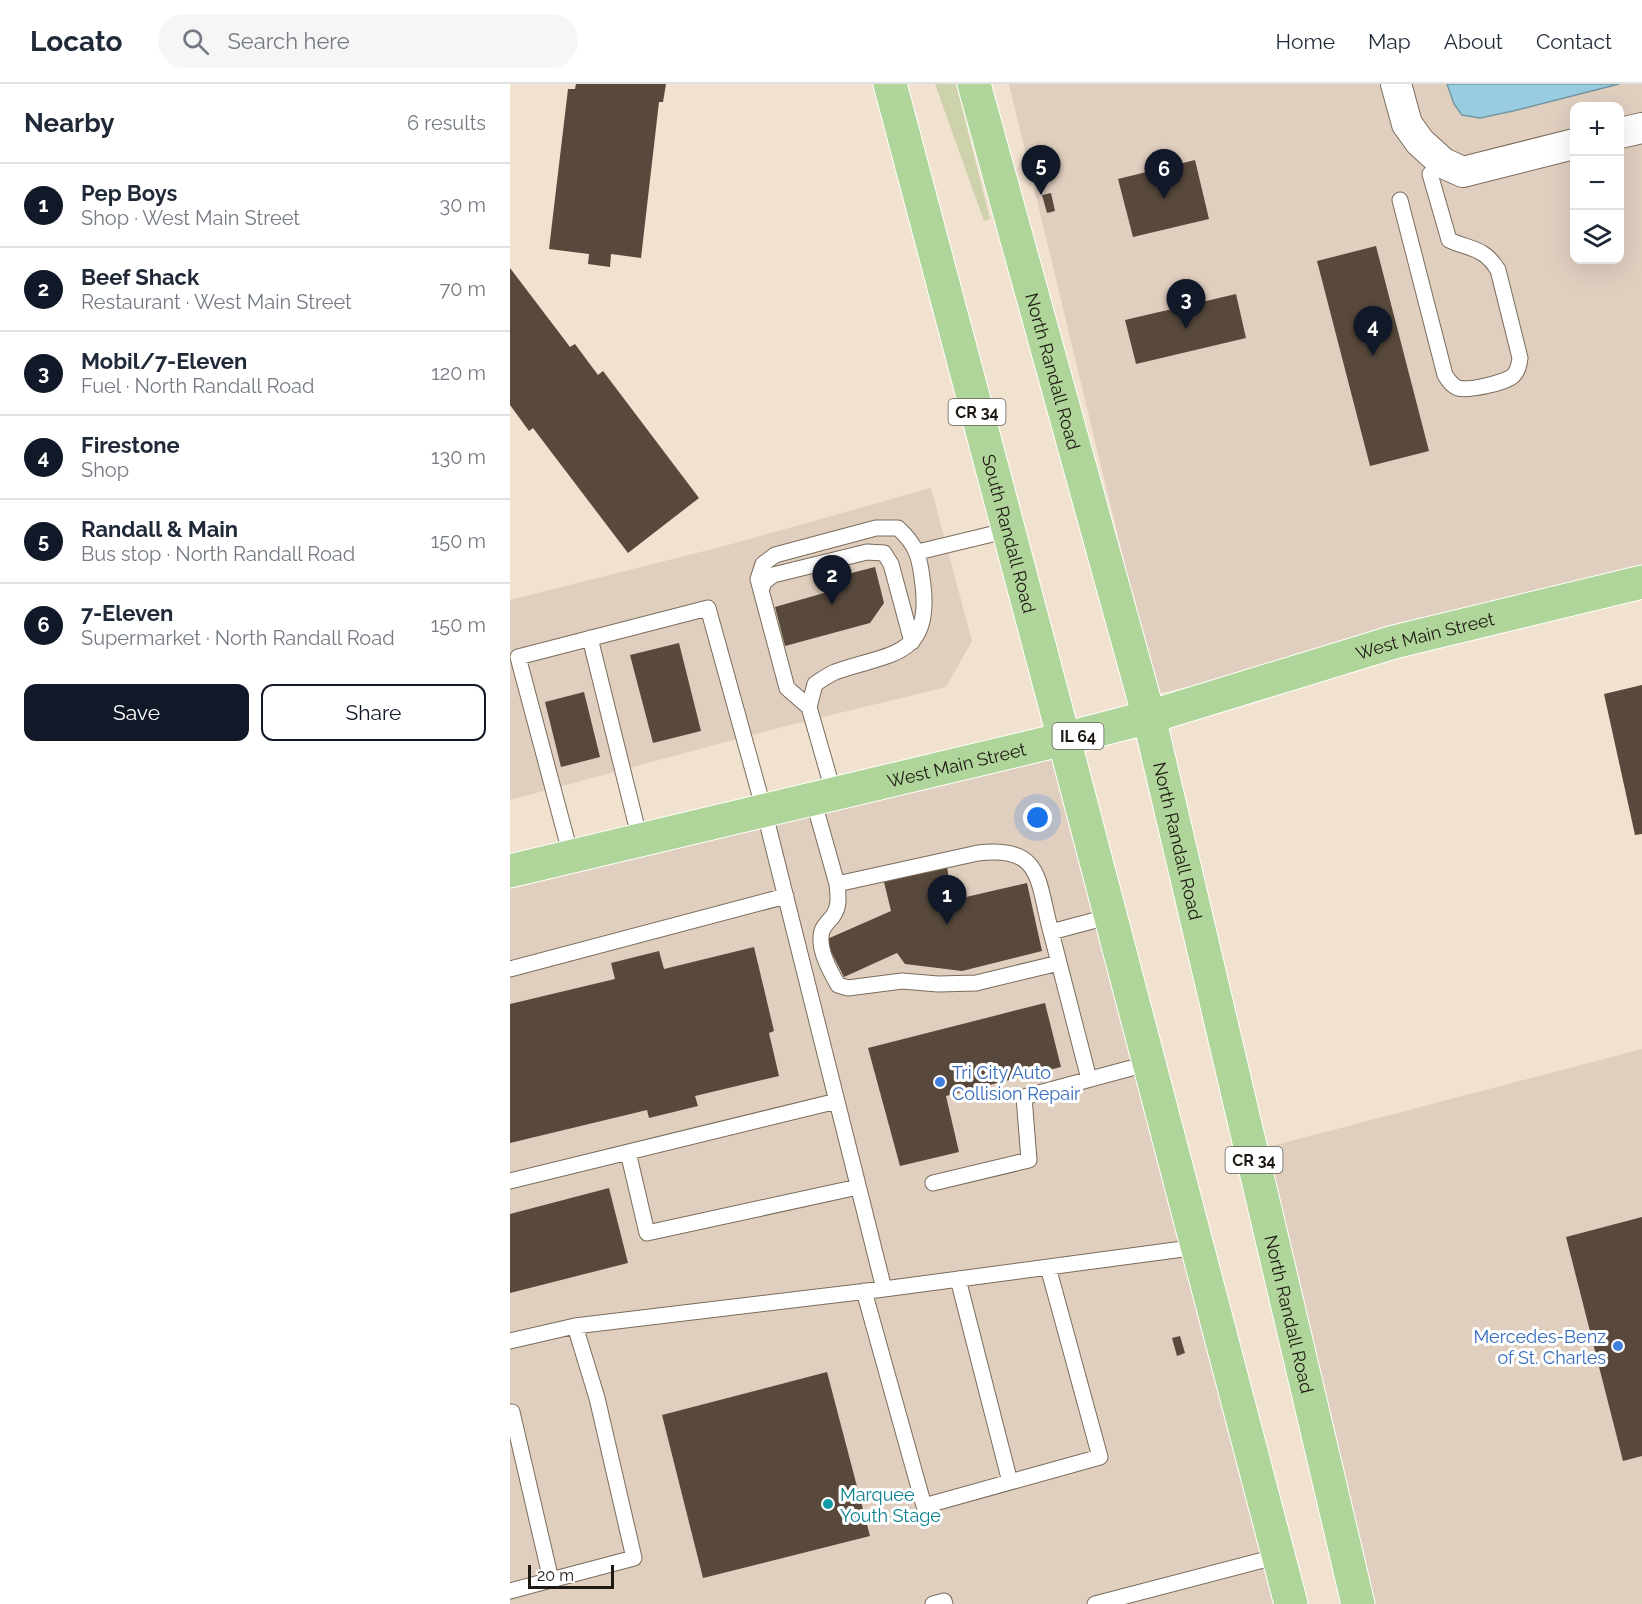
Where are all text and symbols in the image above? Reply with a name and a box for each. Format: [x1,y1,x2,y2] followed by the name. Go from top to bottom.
[158,14,578,68] search box
[30,25,122,58] text: Locato
[179,25,212,58] icon: search
[227,28,350,54] text: Search here
[1276,29,1335,54] text: Home
[1368,29,1411,54] text: Map
[1444,29,1503,54] text: About
[1536,29,1612,54] text: Contact
[1570,102,1624,264] map controls
[1570,102,1624,156] button: +
[24,108,114,138] text: Nearby
[407,111,486,135] text: 6 results
[1022,146,1060,195] pin: 5
[1144,150,1184,199] pin: 6
[1570,156,1624,210] button: −
[81,180,177,206] text: Pep Boys
[39,193,48,217] text: 1
[440,193,486,217] text: 30 m
[81,206,300,230] text: Shop · West Main Street
[1570,210,1624,264] button: layers
[81,264,199,290] text: Beef Shack
[38,277,49,301] text: 2
[440,277,486,301] text: 70 m
[1166,280,1206,329] pin: 3
[81,290,352,314] text: Restaurant · West Main Street
[1022,290,1085,452] street label: North Randall Road
[1354,306,1392,356] pin: 4
[81,348,247,374] text: Mobil/7-Eleven
[38,361,49,385] text: 3
[431,361,486,385] text: 120 m
[81,374,314,398] text: Fuel · North Randall Road
[948,399,1006,425] road number: CR 34
[81,432,180,458] text: Firestone
[38,445,49,469] text: 4
[431,445,486,469] text: 130 m
[978,452,1041,615] street label: South Randall Road
[81,458,129,482] text: Shop
[81,516,238,542] text: Randall & Main
[38,529,49,553] text: 5
[431,529,486,553] text: 150 m
[81,542,355,566] text: Bus stop · North Randall Road
[812,556,852,605] pin: 2
[81,600,173,626] text: 7-Eleven
[1353,608,1496,664] street label: West Main Street
[37,613,50,637] text: 6
[431,613,486,637] text: 150 m
[81,626,395,650] text: Supermarket · North Randall Road
[24,684,249,741] button: Save
[261,684,486,741] button: Share
[1052,723,1104,749] road number: IL 64
[885,738,1028,791] street label: West Main Street
[1149,760,1207,922] street label: North Randall Road
[1023,803,1052,832] your location
[928,876,966,925] pin: 1
[952,1062,1081,1104] place label: Tri City Auto Collision Repair
[933,1075,947,1089] marker: Tri City Auto Collision Repair
[1226,1147,1282,1173] road number: CR 34
[1261,1233,1318,1395] street label: North Randall Road
[1473,1326,1606,1368] place label: Mercedes-Benz of St. Charles
[1611,1339,1625,1353] marker: Mercedes-Benz of St. Charles
[840,1484,941,1526] place label: Marquee Youth Stage
[821,1497,835,1511] marker: Marquee Youth Stage
[528,1562,614,1590] scale bar
[537,1566,574,1585] text: 20 m

